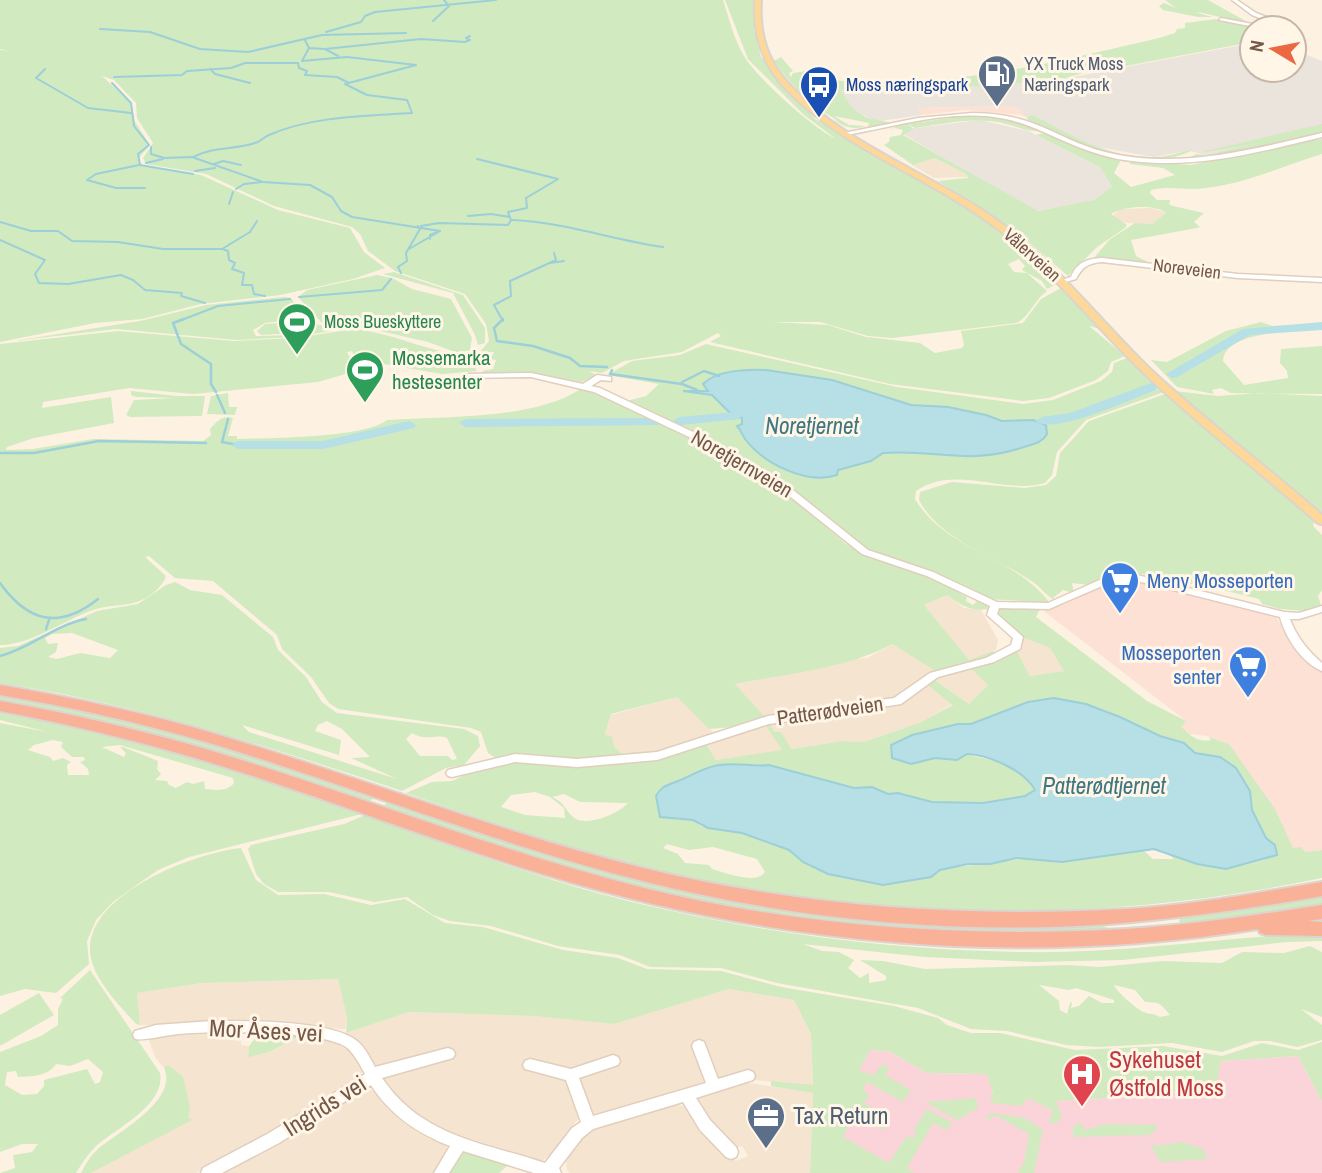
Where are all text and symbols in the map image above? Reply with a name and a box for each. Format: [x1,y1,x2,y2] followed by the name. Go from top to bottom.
[1238,14,1308,84] north arrow
[1242,38,1270,54] text: N
[1024,51,1123,97] place label: YX Truck Moss Næringspark
[976,53,1018,108] fuel station icon: YX Truck Moss Næringspark
[798,64,840,119] bus stop icon: Moss næringspark
[846,72,969,97] place label: Moss næringspark
[998,222,1067,287] street label: Vålerveien
[1152,252,1222,285] street label: Noreveien
[276,301,318,356] sports icon: Moss Bueskyttere
[324,309,441,334] place label: Moss Bueskyttere
[392,343,491,396] place label: Mossemarka hestesenter
[344,349,386,404] sports icon: Mossemarka hestesenter
[765,410,859,441] water label: Noretjernet
[686,423,798,504] street label: Noretjernveien
[1099,560,1141,615] supermarket icon: Meny Mosseporten
[1147,566,1293,595] place label: Meny Mosseporten
[1121,638,1221,691] place label: Mosseporten senter
[1227,644,1269,699] supermarket icon: Mosseporten senter
[775,689,885,732] street label: Patterødveien
[1042,770,1167,801] water label: Patterødtjernet
[208,1011,324,1049] street label: Mor Åses vei
[1109,1043,1224,1103] place label: Sykehuset Østfold Moss
[1061,1053,1103,1108] hospital icon: Sykehuset Østfold Moss
[277,1067,372,1143] street label: Ingrids vei
[745,1095,787,1150] office icon: Tax Return
[793,1099,889,1131] place label: Tax Return

